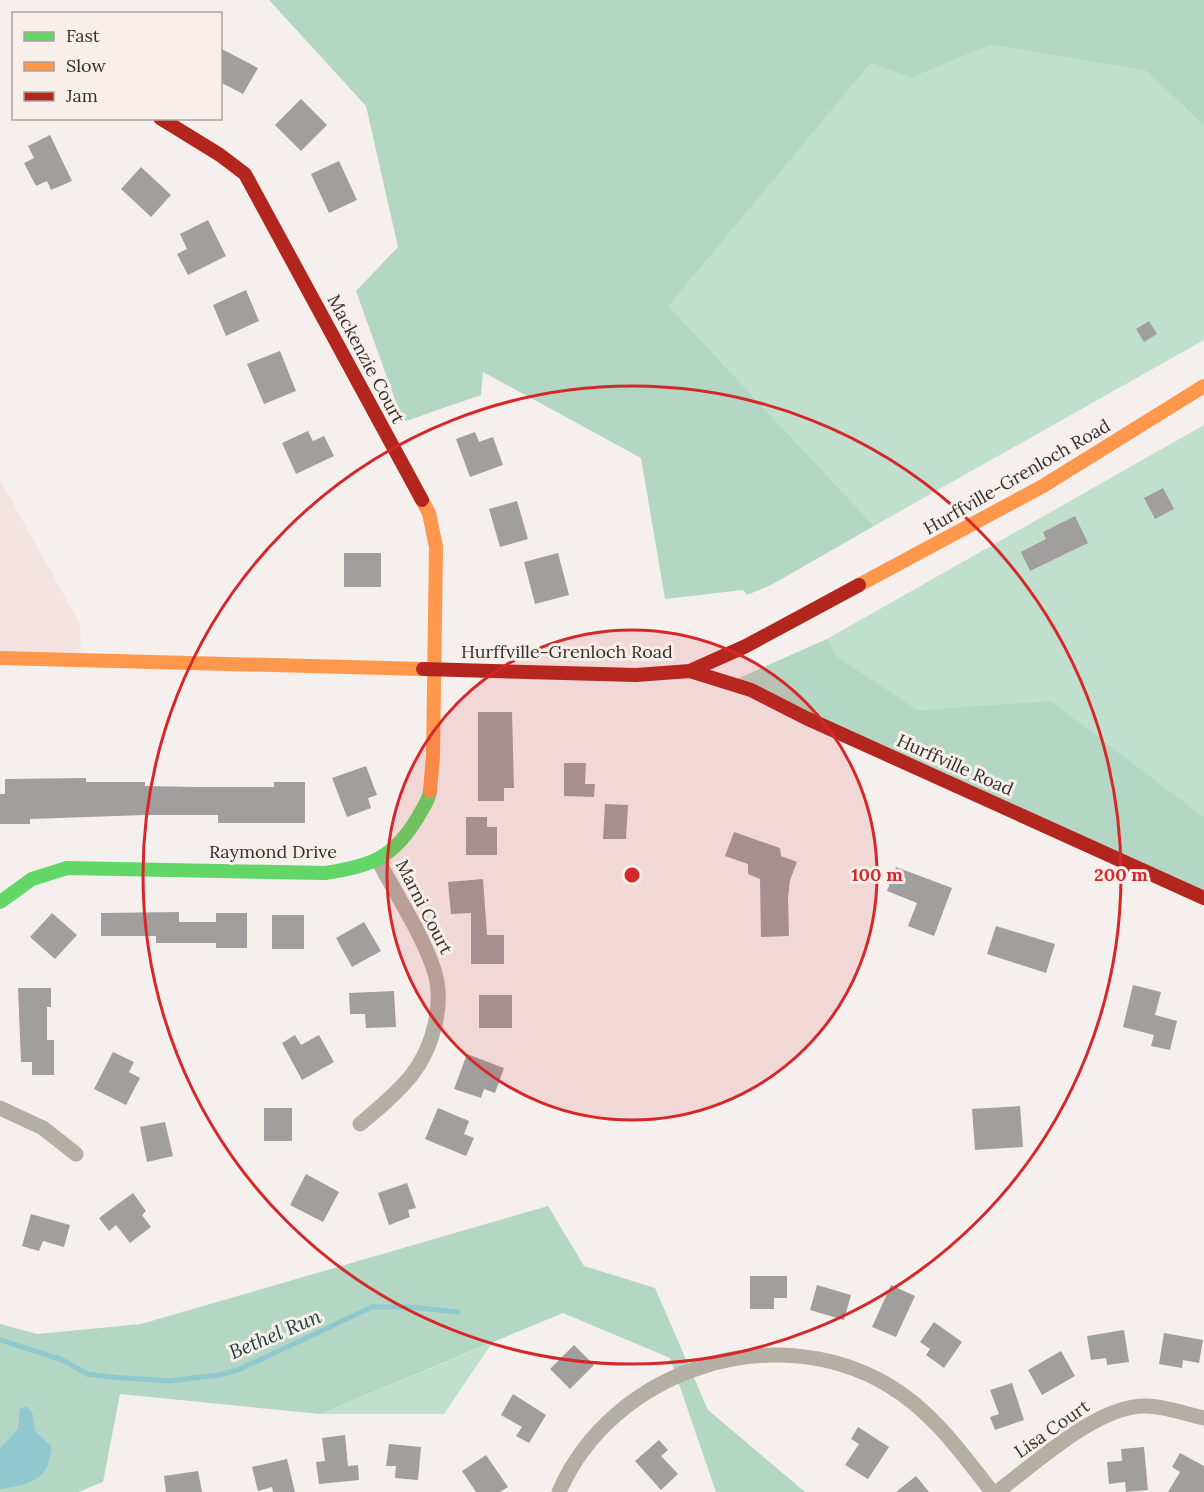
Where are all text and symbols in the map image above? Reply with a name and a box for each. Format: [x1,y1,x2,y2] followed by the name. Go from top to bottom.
[12,12,222,120] legend
[66,24,100,47] text: Fast
[66,54,106,77] text: Slow
[65,84,98,107] text: Jam
[323,290,410,427] street label: Mackenzie Court
[919,414,1114,539] street label: Hurffville-Grenloch Road
[461,640,673,663] street label: Hurffville-Grenloch Road
[893,729,1017,801] street label: Hurffville Road
[209,840,337,863] street label: Raymond Drive
[391,856,458,958] street label: Marni Court
[851,863,903,886] text: 100 m
[1094,863,1148,886] text: 200 m
[622,865,642,885] centre of rings
[225,1303,325,1364] water label: Bethel Run
[1010,1394,1094,1463] street label: Lisa Court

